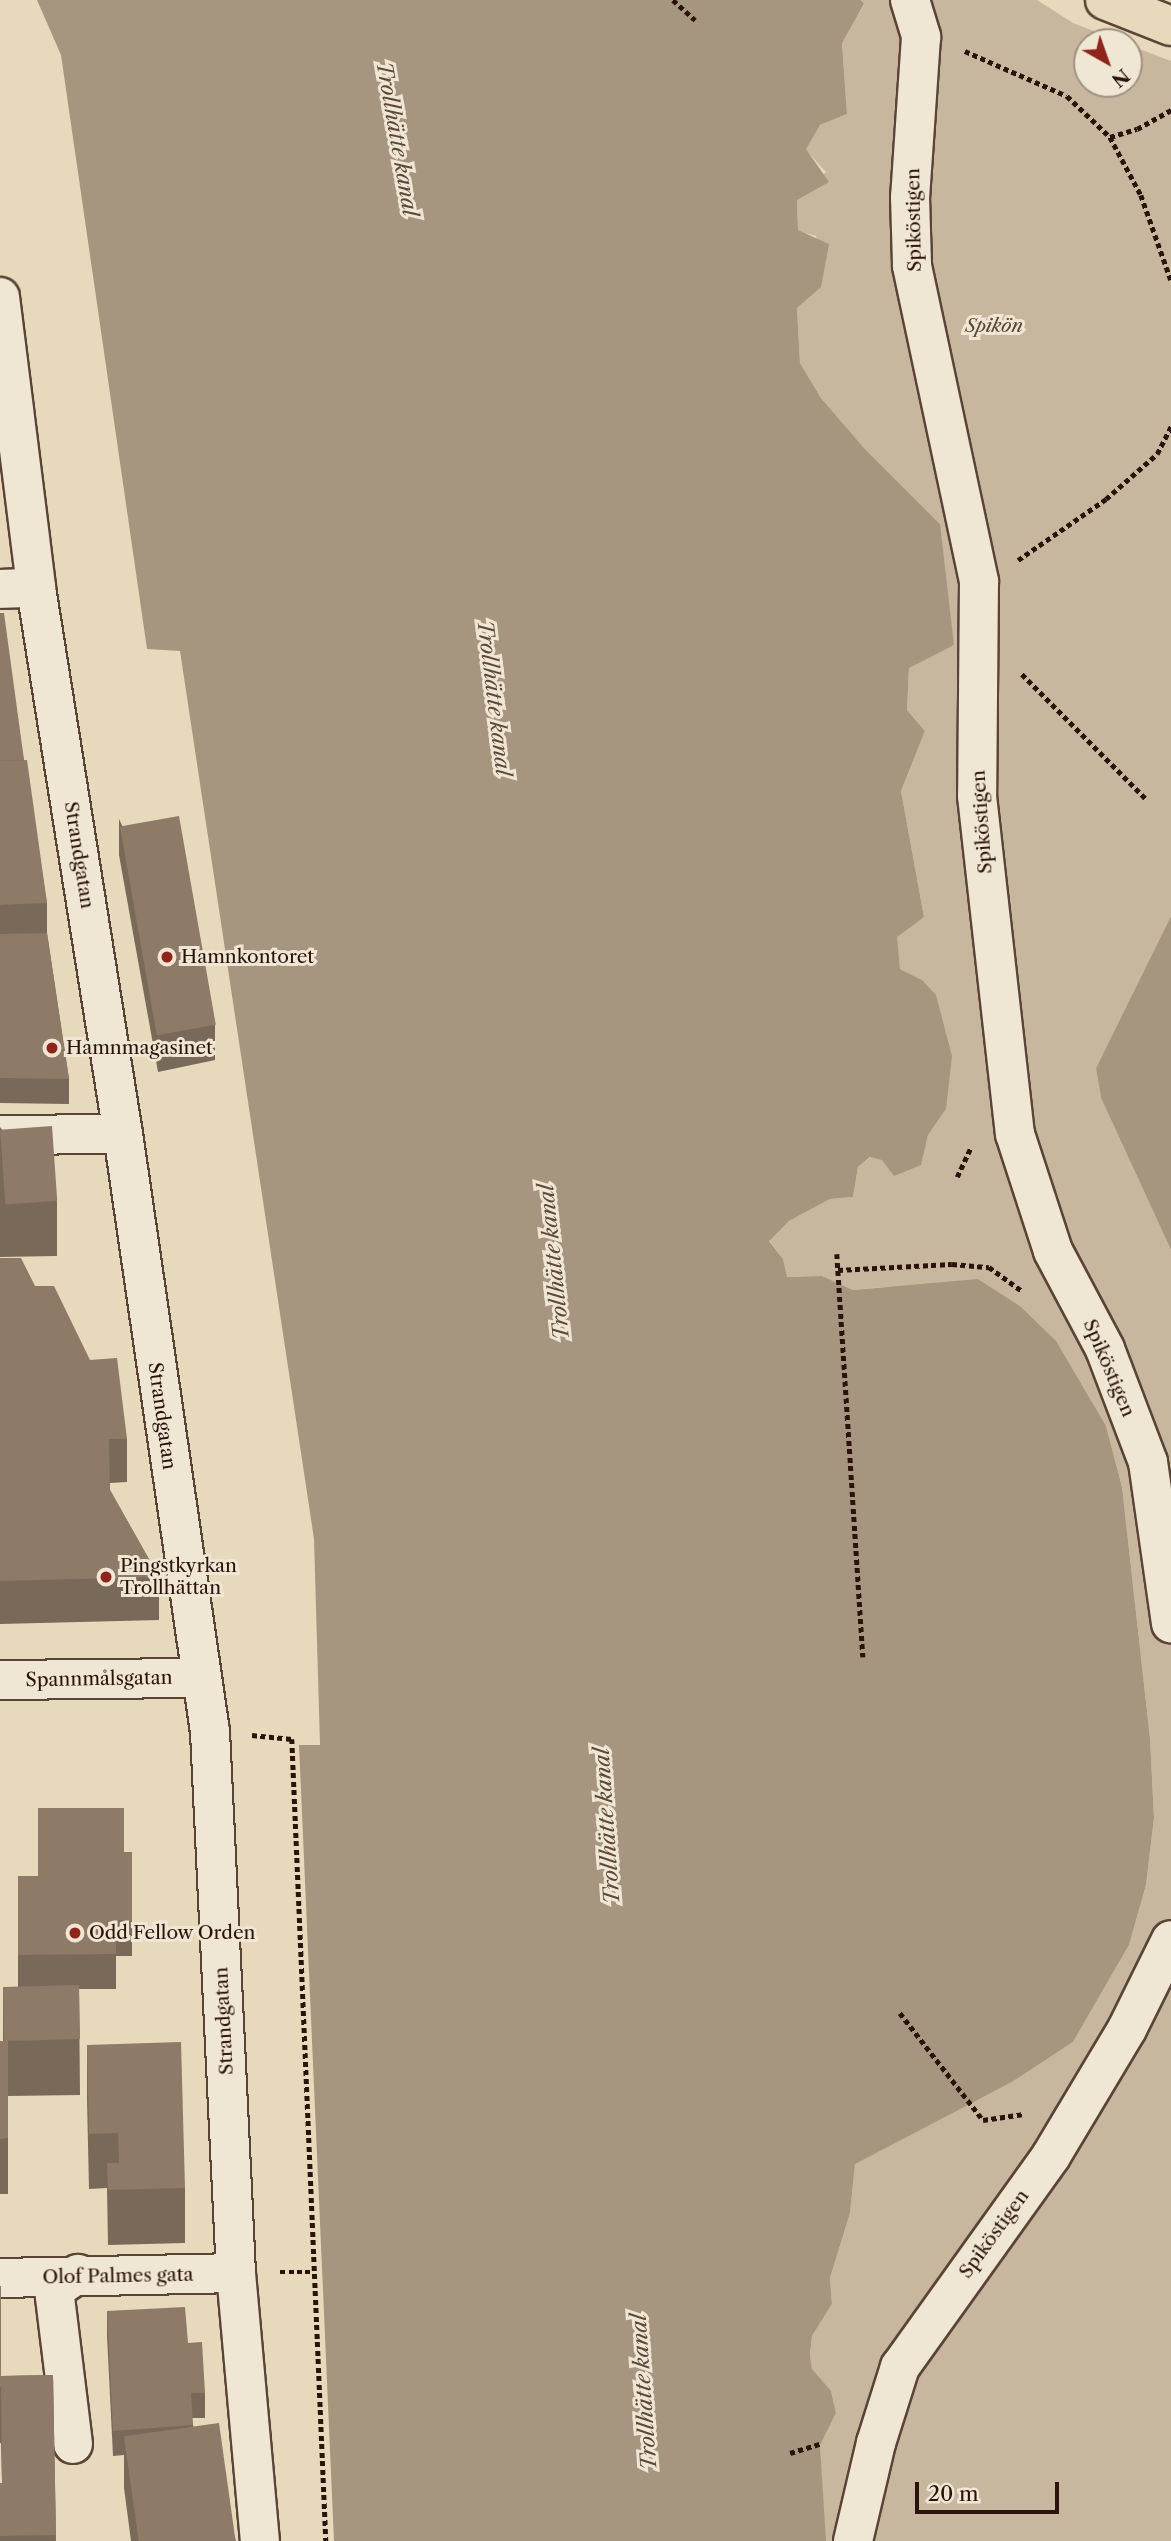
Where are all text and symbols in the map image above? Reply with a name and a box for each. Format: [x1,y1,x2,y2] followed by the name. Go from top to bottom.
[1073,28,1143,98] north arrow
[371,60,423,218] water label: Trollhätte kanal
[1107,64,1134,92] text: N
[902,168,926,272] street label: Spiköstigen
[965,315,1023,337] park label: Spikön
[472,619,516,777] water label: Trollhätte kanal
[967,769,997,875] street label: Spiköstigen
[59,800,99,910] street label: Strandgatan
[181,946,314,968] place label: Hamnkontoret
[159,949,175,965] marker: Hamnkontoret
[66,1037,213,1059] place label: Hamnmagasinet
[44,1040,60,1056] marker: Hamnmagasinet
[533,1183,575,1341] water label: Trollhätte kanal
[1078,1316,1140,1420] street label: Spiköstigen
[143,1361,181,1471] street label: Strandgatan
[120,1555,237,1599] place label: Pingstkyrkan Trollhättan
[98,1569,114,1585] marker: Pingstkyrkan Trollhättan
[25,1666,173,1692] street label: Spannmålsgatan
[589,1747,625,1905] water label: Trollhätte kanal
[89,1922,256,1944] place label: Odd Fellow Orden
[67,1925,83,1941] marker: Odd Fellow Orden
[210,1966,238,2076] street label: Strandgatan
[954,2185,1034,2283] street label: Spiköstigen
[42,2263,194,2289] street label: Olof Palmes gata
[626,2313,662,2471] water label: Trollhätte kanal
[919,2468,1062,2512] scale bar
[928,2481,979,2506] text: 20 m

